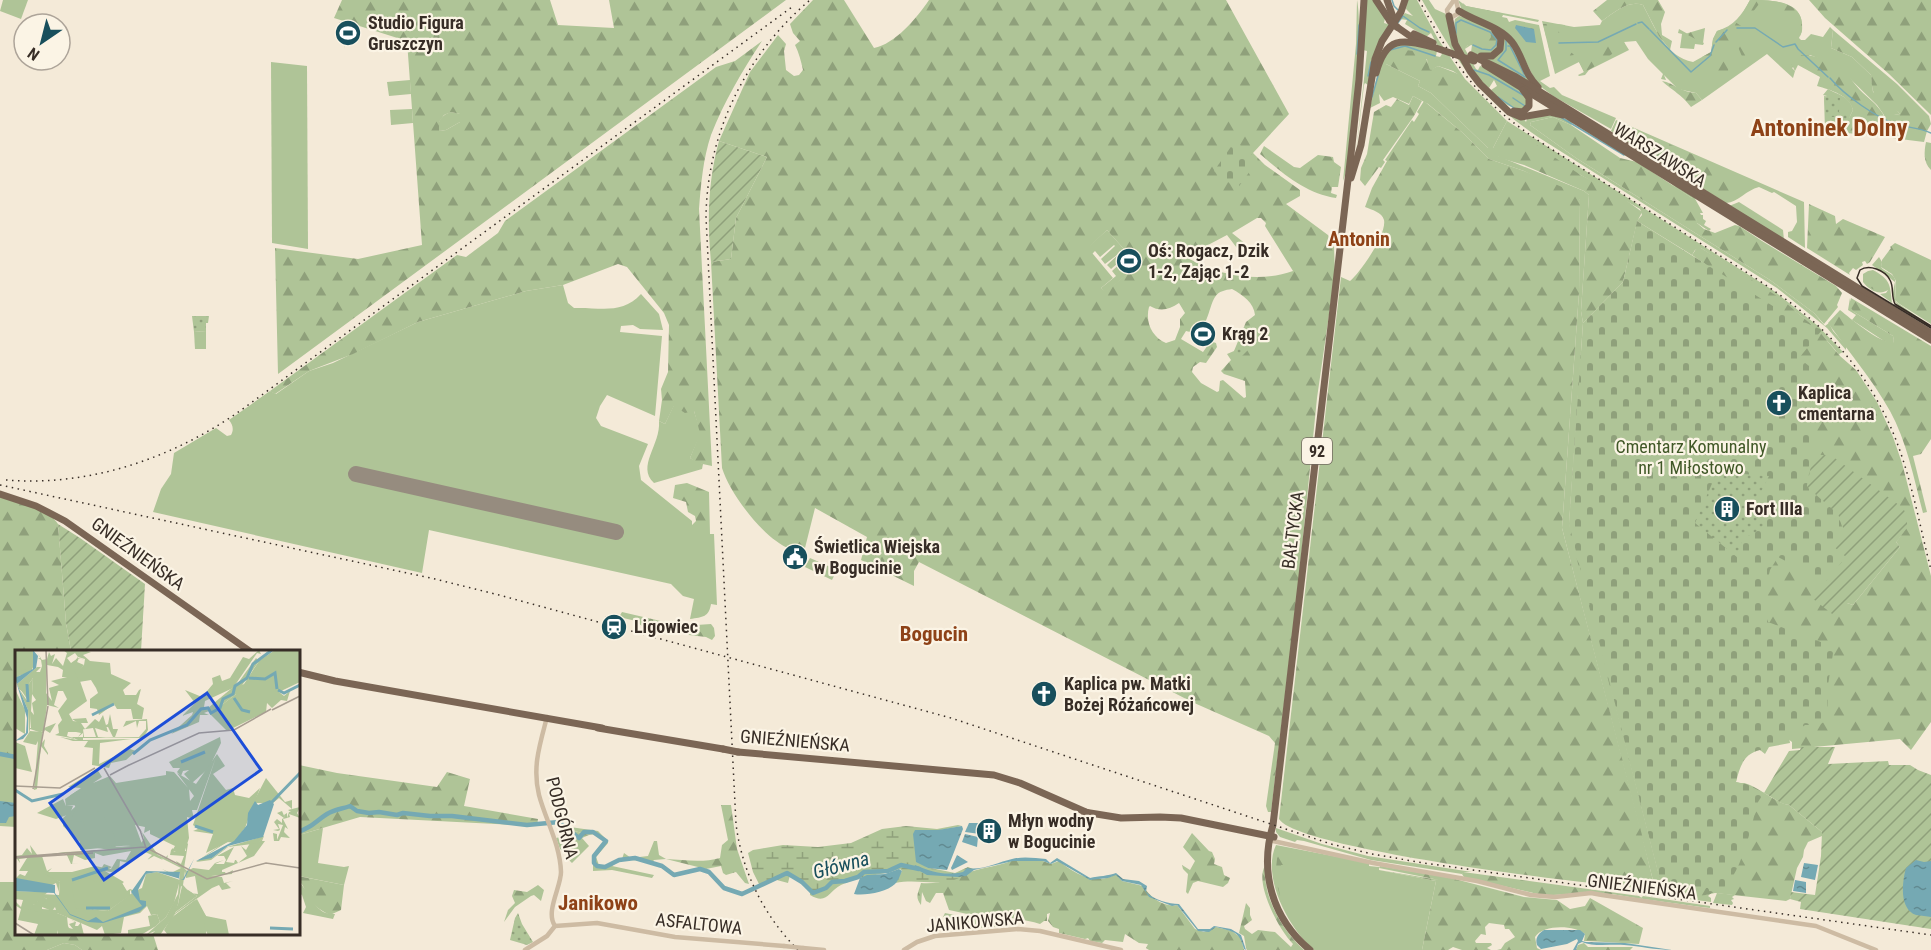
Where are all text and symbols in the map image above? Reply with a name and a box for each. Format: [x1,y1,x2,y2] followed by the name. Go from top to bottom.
[12,12,72,72] north arrow
[368,12,464,54] place label: Studio Figura Gruszczyn
[333,18,363,48] sports icon: Studio Figura Gruszczyn
[24,43,43,64] text: N
[1751,114,1908,142] district label: Antoninek Dolny
[1610,118,1711,192] street label: WARSZAWSKA
[1328,227,1390,251] district label: Antonin
[1148,240,1269,282] place label: Oś: Rogacz, Dzik 1-2, Zając 1-2
[1114,246,1144,276] sports icon: Oś: Rogacz, Dzik 1-2, Zając 1-2
[1188,319,1218,349] sports icon: Krąg 2
[1222,323,1268,344] place label: Krąg 2
[1798,382,1874,424] place label: Kaplica cmentarna
[1764,388,1794,418] church icon: Kaplica cmentarna
[1616,436,1767,478] park label: Cmentarz Komunalny nr 1 Miłostowo
[1302,438,1332,464] road number: 92
[1277,489,1308,570] street label: BAŁTYCKA
[1712,494,1742,524] building icon: Fort IIIa
[1746,498,1802,519] place label: Fort IIIa
[88,513,189,595] street label: GNIEŹNIEŃSKA
[814,536,940,578] place label: Świetlica Wiejska w Bogucinie
[780,542,810,572] public building icon: Świetlica Wiejska w Bogucinie
[599,612,629,642] station icon: Ligowiec
[634,616,698,637] place label: Ligowiec
[900,622,968,646] district label: Bogucin
[15,650,300,935] inset map
[1064,673,1194,715] place label: Kaplica pw. Matki Bożej Różańcowej
[1029,679,1059,709] church icon: Kaplica pw. Matki Bożej Różańcowej
[739,725,851,756] street label: GNIEŹNIEŃSKA
[542,775,583,862] street label: PODGÓRNA
[1008,810,1096,852] place label: Młyn wodny w Bogucinie
[974,816,1004,846] building icon: Młyn wodny w Bogucinie
[810,846,872,884] water label: Główna
[1586,869,1699,904] street label: GNIEŹNIEŃSKA
[558,891,638,915] district label: Janikowo
[925,907,1025,936] street label: JANIKOWSKA
[655,909,744,939] street label: ASFALTOWA

